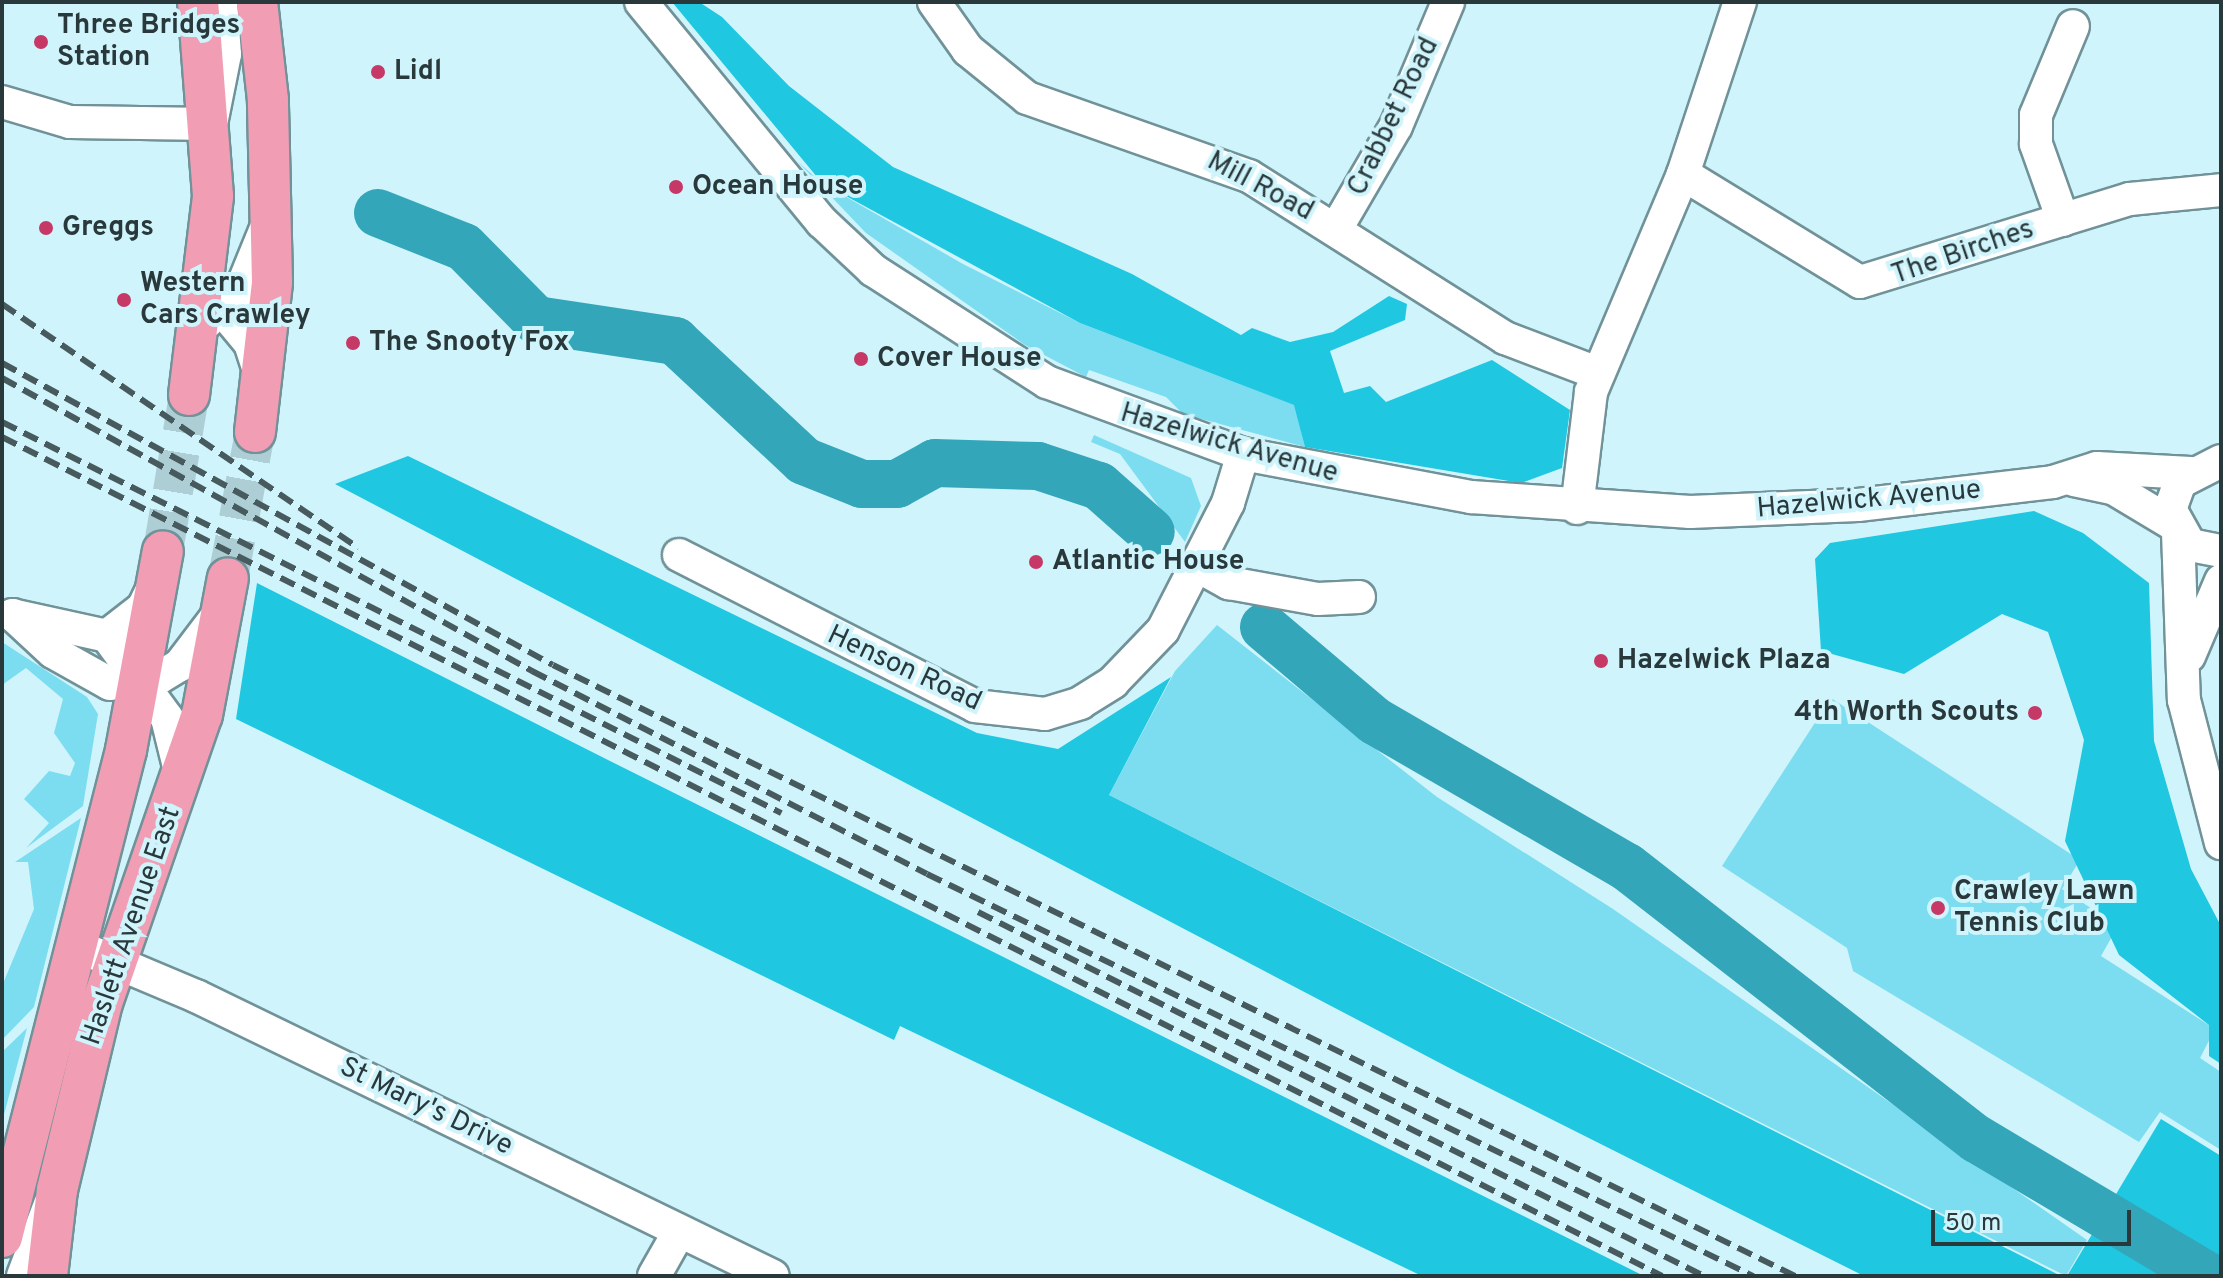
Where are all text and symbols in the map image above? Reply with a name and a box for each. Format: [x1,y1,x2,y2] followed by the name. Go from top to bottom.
[57,9,240,75] place label: Three Bridges Station
[1341,32,1447,202] street label: Crabbet Road
[32,33,50,51] marker: Three Bridges Station
[394,55,442,89] place label: Lidl
[369,63,387,81] marker: Lidl
[1201,145,1319,229] street label: Mill Road
[692,170,863,204] place label: Ocean House
[667,178,685,196] marker: Ocean House
[62,211,154,245] place label: Greggs
[1888,213,2038,293] street label: The Birches
[37,219,55,237] marker: Greggs
[140,267,311,333] place label: Western Cars Crawley
[115,291,133,309] marker: Western Cars Crawley
[369,326,570,360] place label: The Snooty Fox
[344,334,362,352] marker: The Snooty Fox
[877,342,1042,376] place label: Cover House
[852,350,870,368] marker: Cover House
[1116,397,1342,491] street label: Hazelwick Avenue
[1755,473,1983,527] street label: Hazelwick Avenue
[1052,545,1244,579] place label: Atlantic House
[1027,553,1045,571] marker: Atlantic House
[822,619,986,719] street label: Henson Road
[1617,644,1831,678] place label: Hazelwick Plaza
[1592,652,1610,670] marker: Hazelwick Plaza
[1794,696,2019,730] place label: 4th Worth Scouts
[2026,704,2044,722] marker: 4th Worth Scouts
[75,802,189,1050] street label: Haslett Avenue East
[1954,875,2135,941] place label: Crawley Lawn Tennis Club
[1929,899,1947,917] marker: Crawley Lawn Tennis Club
[334,1051,518,1163] street label: St Mary's Drive
[1935,1194,2135,1244] scale bar
[1945,1209,2001,1239] text: 50 m

